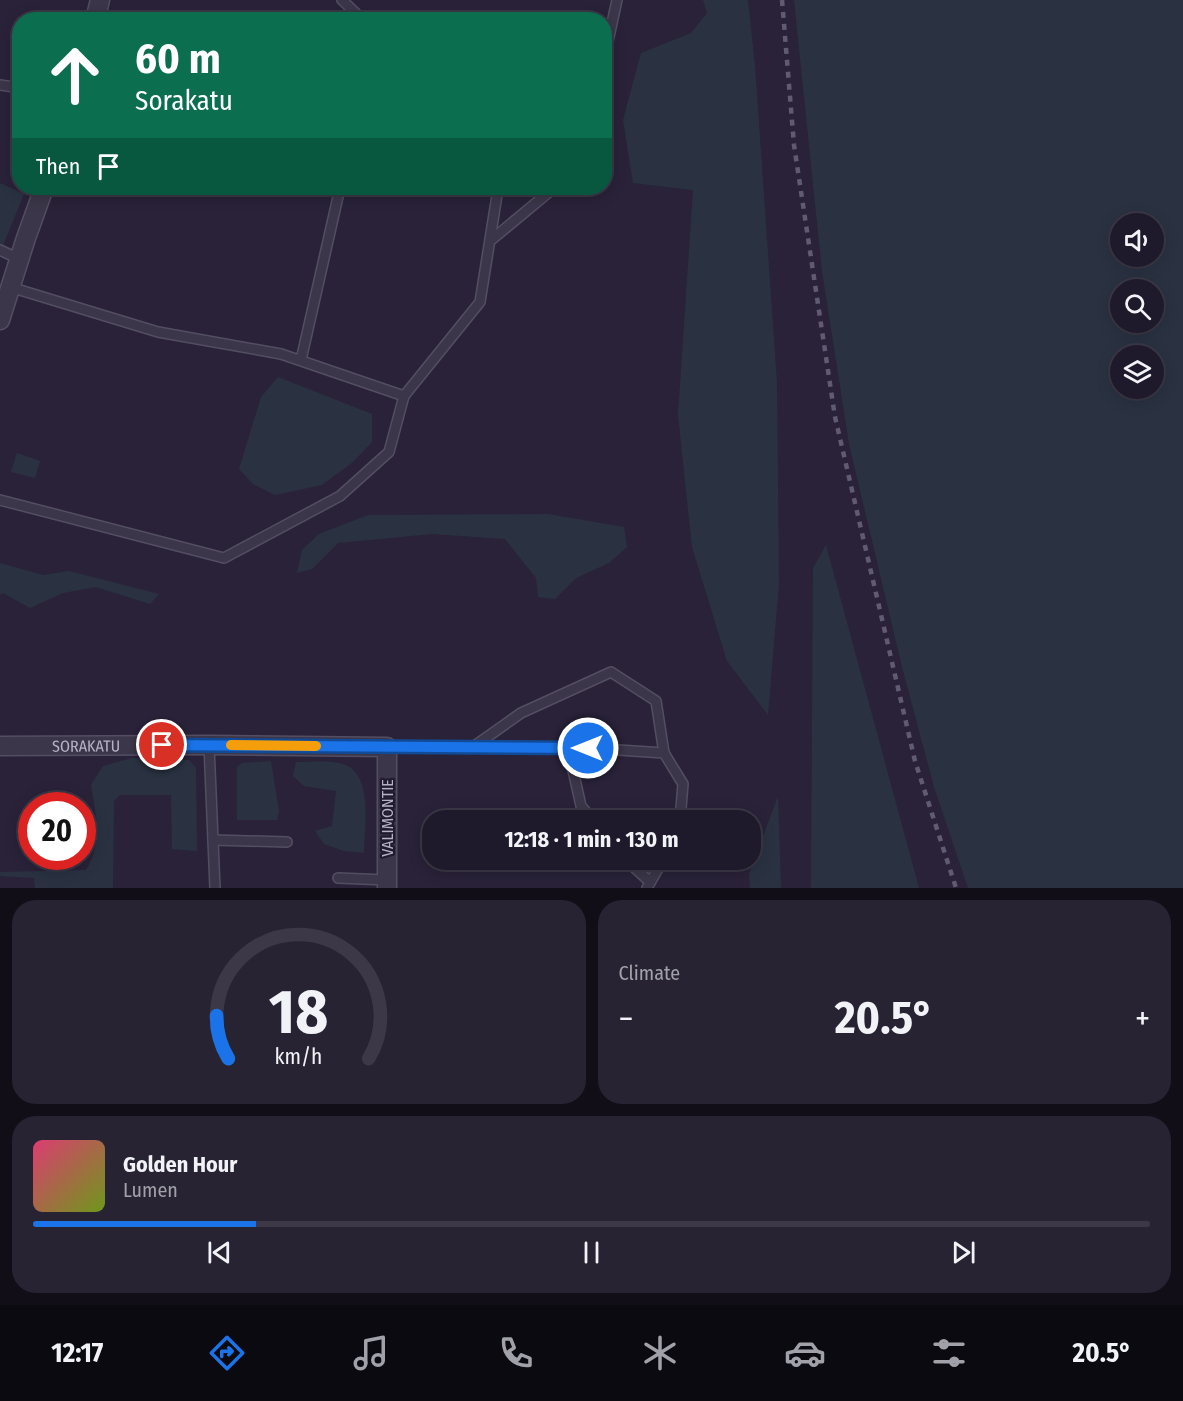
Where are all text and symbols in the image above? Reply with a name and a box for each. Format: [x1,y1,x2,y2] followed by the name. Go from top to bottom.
[135,34,221,84] text: 60 m
[36,36,114,114] icon: ahead
[135,85,233,117] text: Sorakatu
[92,150,125,183] icon: arrive
[36,153,80,180] text: Then
[1110,213,1164,399] map controls
[1110,213,1164,267] button: sound
[1110,279,1164,333] button: search
[1110,345,1164,399] button: layers
[556,716,620,780] position arrow
[136,719,187,770] pin
[145,728,178,761] icon: arrive
[52,736,120,756] street label: SORAKATU
[378,779,397,857] street label: VALIMONTIE
[18,792,96,870] speed limit sign: 20
[504,826,679,853] text: 12:18 · 1 min · 130 m
[619,961,680,985] text: Climate
[269,975,328,1050] text: 18
[835,991,934,1045] text: 20.5°
[619,999,633,1039] text: −
[1135,999,1150,1039] text: +
[275,1044,323,1070] text: km/h
[123,1151,237,1178] text: Golden Hour
[123,1178,178,1202] text: Lumen
[203,1236,236,1269] icon: previous
[575,1236,608,1269] icon: pause
[947,1236,980,1269] icon: next
[206,1332,248,1374] icon: directions
[350,1332,392,1374] icon: music
[495,1332,537,1374] icon: phone
[639,1332,681,1374] icon: climate
[784,1332,826,1374] icon: car
[928,1332,970,1374] icon: filters
[51,1337,103,1369] text: 12:17
[1072,1337,1132,1369] text: 20.5°

